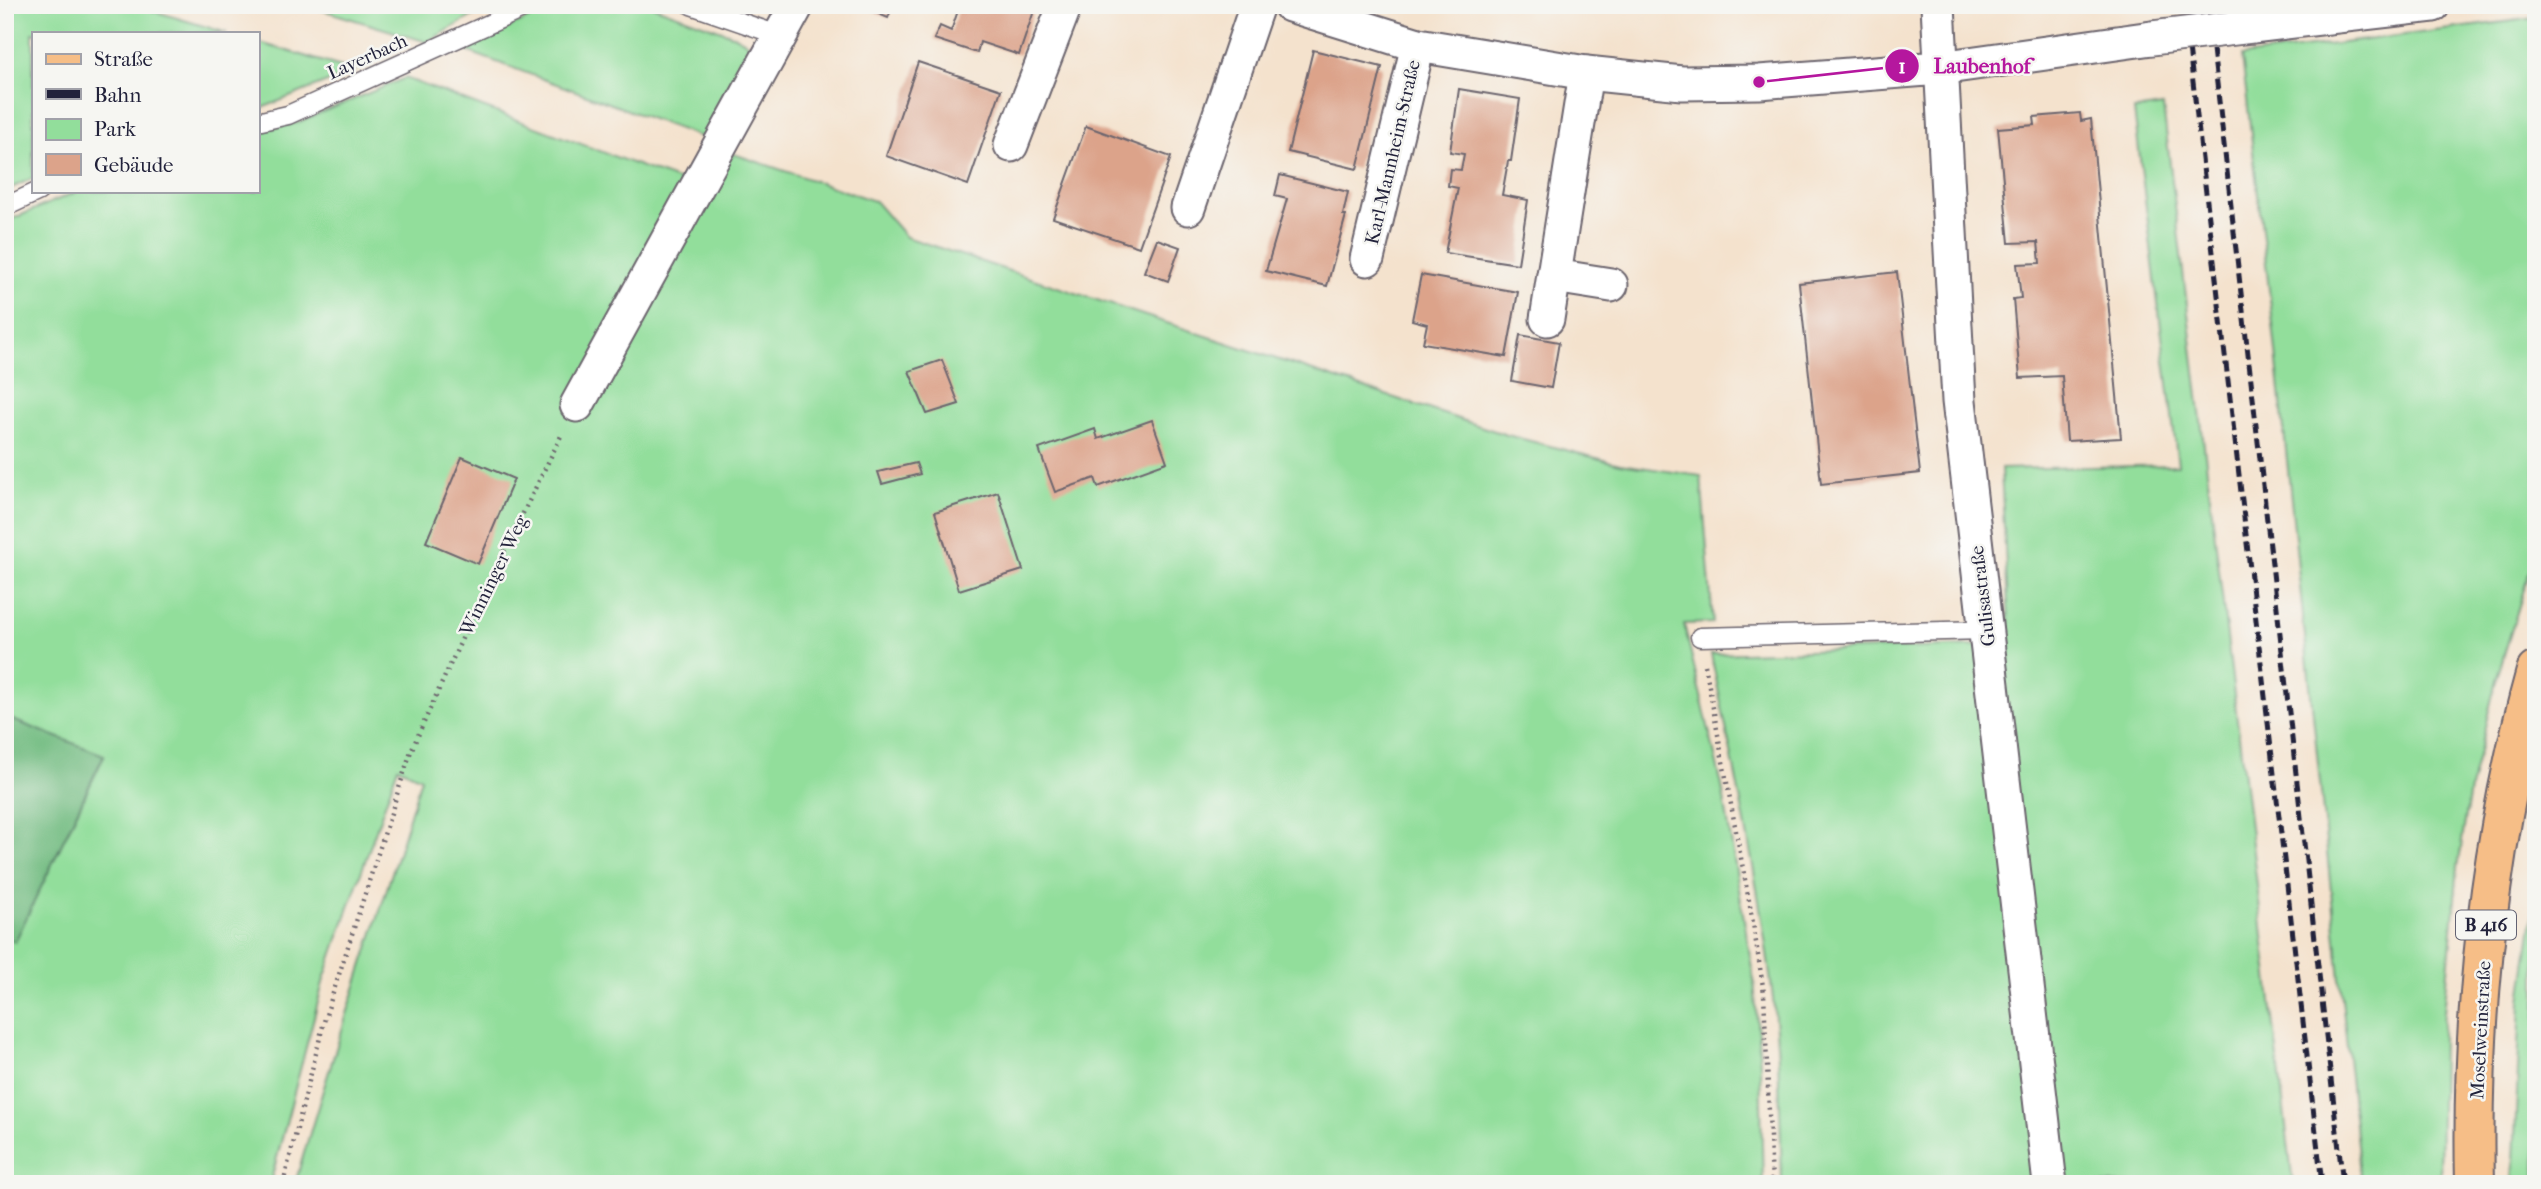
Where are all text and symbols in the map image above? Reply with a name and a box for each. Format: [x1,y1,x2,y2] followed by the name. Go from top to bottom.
[324,29,411,84] street label: Layerbach
[32,32,259,192] legend
[1885,45,2045,87] callout: Laubenhof
[94,47,153,71] text: Straße
[1898,54,1906,78] text: 1
[1934,54,2035,78] text: Laubenhof
[1361,58,1425,247] street label: Karl-Mannheim-Straße
[94,83,141,107] text: Bahn
[94,117,136,141] text: Park
[94,153,174,177] text: Gebäude
[455,511,533,640] street label: Winninger Weg
[1966,544,2000,648] street label: Gulisastraße
[2456,910,2516,940] road number: B 416
[2466,960,2496,1100] street label: Moselweinstraße

